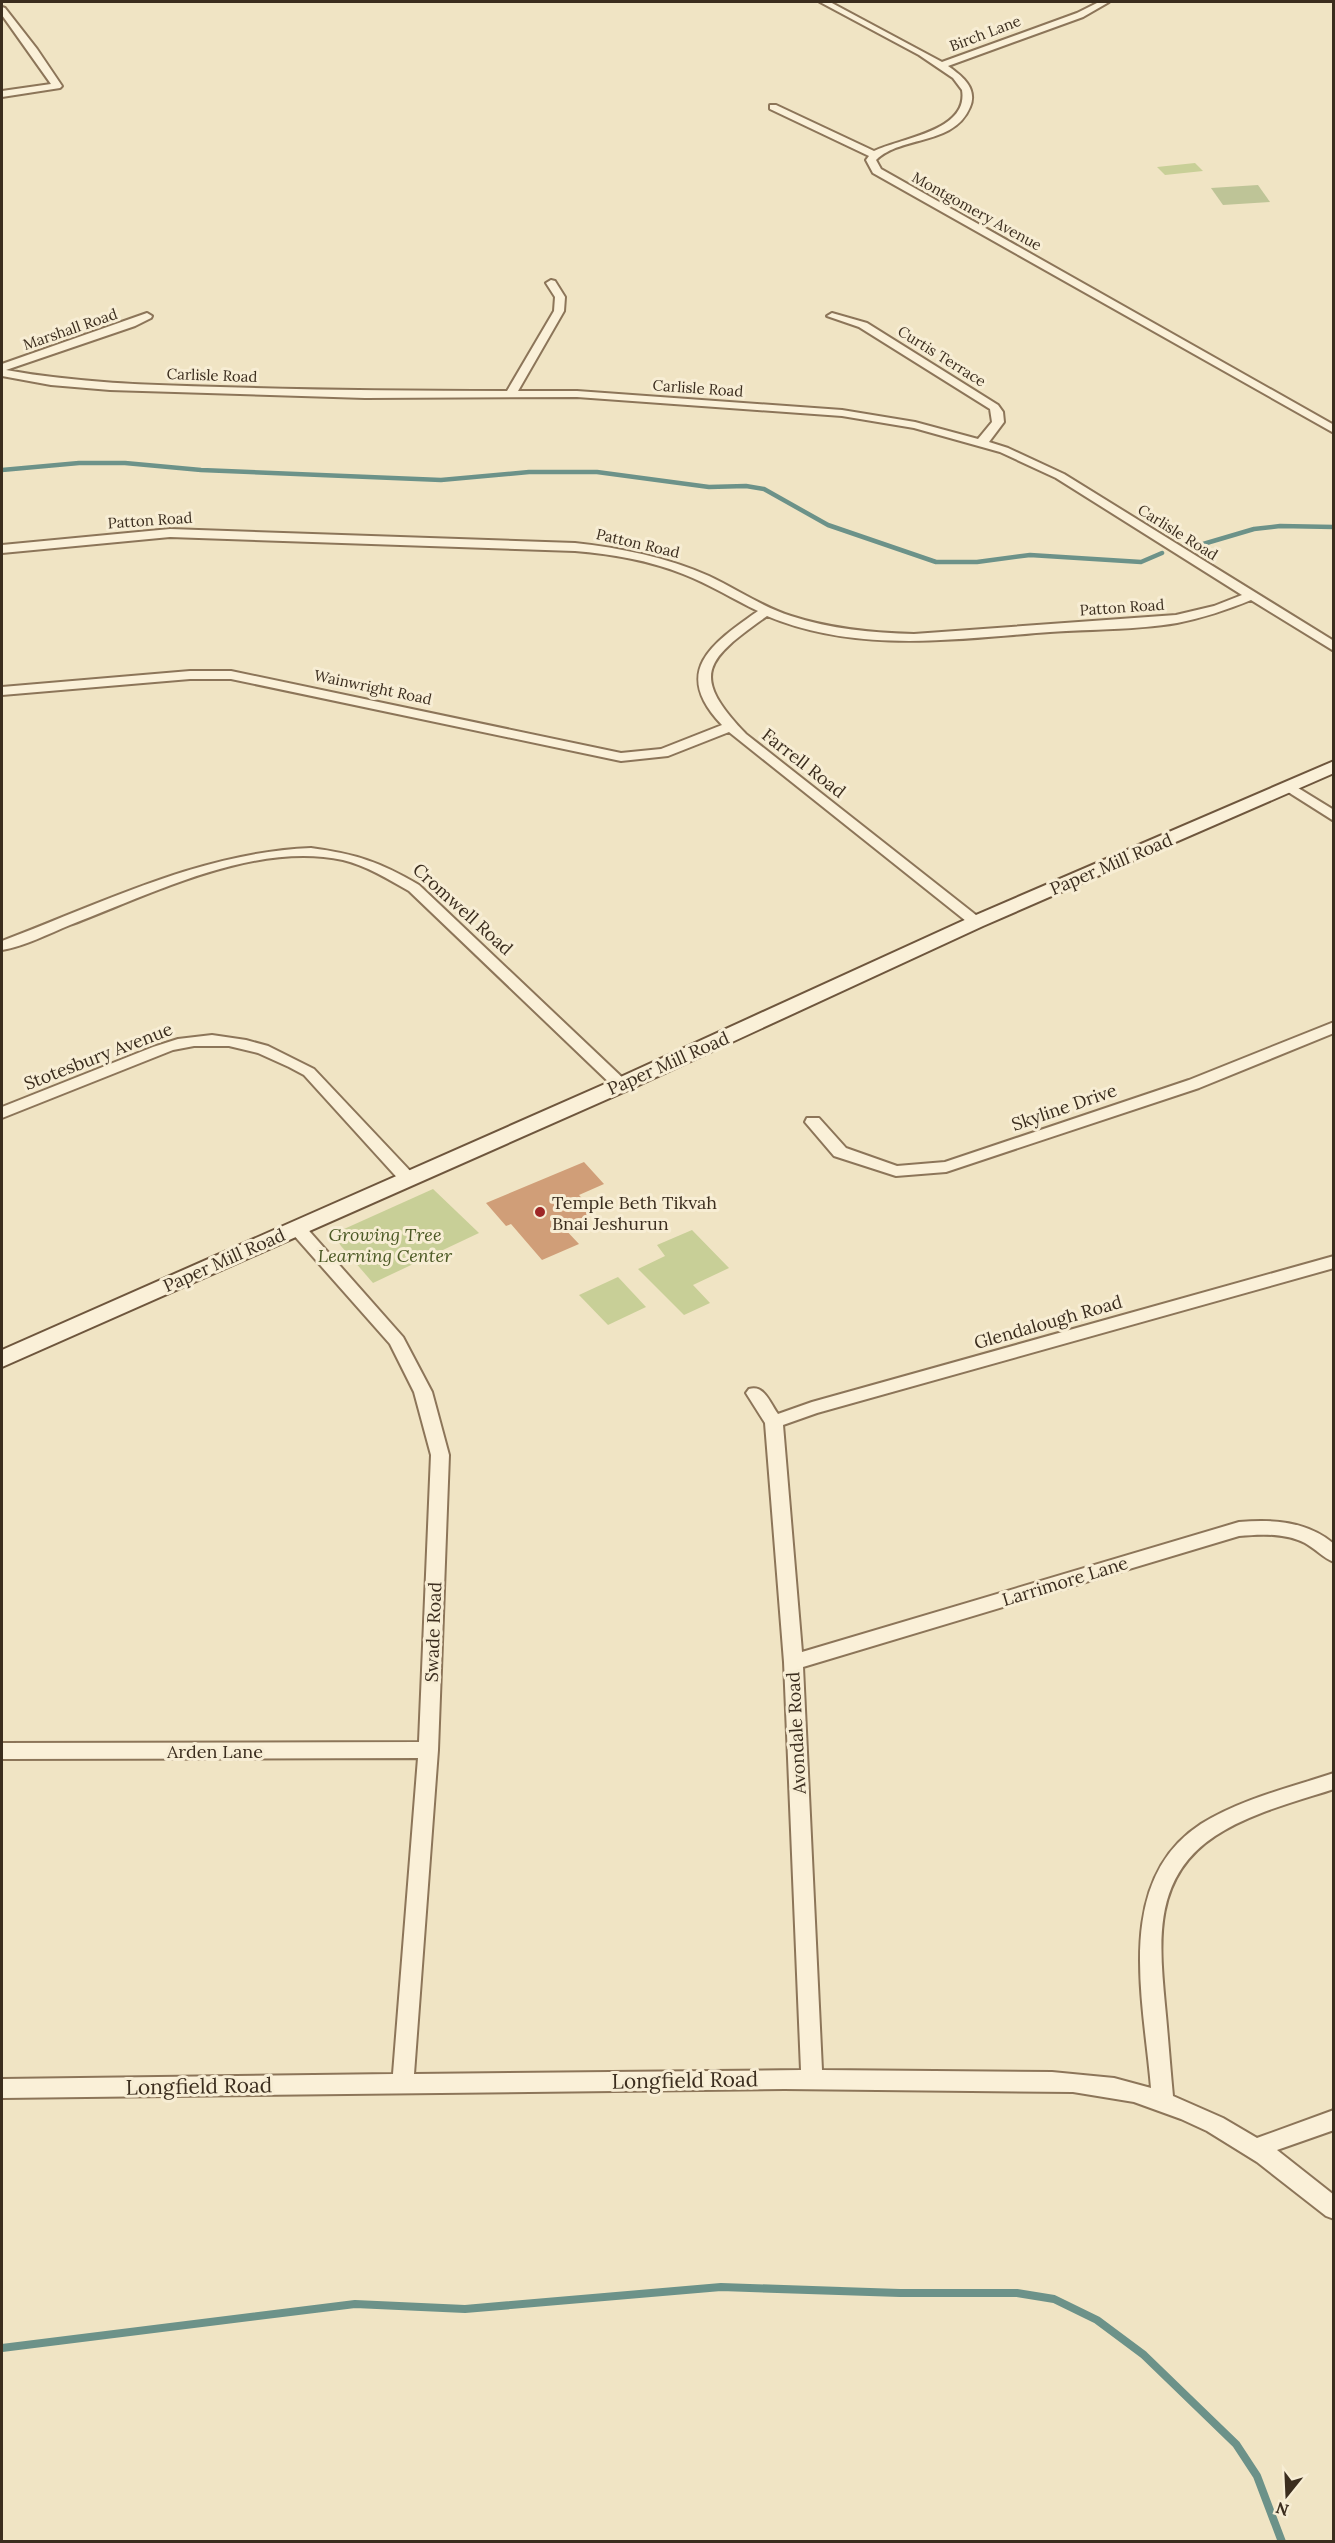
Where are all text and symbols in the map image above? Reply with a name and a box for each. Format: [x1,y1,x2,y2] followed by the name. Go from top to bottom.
[947,11,1023,55] street label: Birch Lane
[909,167,1045,255] street label: Montgomery Avenue
[20,304,120,354] street label: Marshall Road
[894,321,990,391] street label: Curtis Terrace
[166,364,258,386] street label: Carlisle Road
[652,375,744,401] street label: Carlisle Road
[1134,500,1222,564] street label: Carlisle Road
[107,508,193,532] street label: Patton Road
[594,524,682,562] street label: Patton Road
[1079,595,1165,619] street label: Patton Road
[312,665,434,709] street label: Wainwright Road
[758,723,851,803] street label: Farrell Road
[1046,828,1176,900] street label: Paper Mill Road
[408,858,518,960] street label: Cromwell Road
[20,1017,176,1095] street label: Stotesbury Avenue
[603,1026,733,1100] street label: Paper Mill Road
[1008,1078,1120,1136] street label: Skyline Drive
[552,1191,717,1235] place label: Temple Beth Tikvah Bnai Jeshurun
[533,1205,547,1219] marker: Temple Beth Tikvah Bnai Jeshurun
[159,1223,289,1297] street label: Paper Mill Road
[318,1223,453,1267] park label: Growing Tree Learning Center
[971,1290,1125,1354] street label: Glendalough Road
[999,1551,1131,1611] street label: Larrimore Lane
[420,1581,446,1683] street label: Swade Road
[781,1671,811,1796] street label: Avondale Road
[166,1740,263,1763] street label: Arden Lane
[611,2065,759,2095] street label: Longfield Road
[125,2071,273,2101] street label: Longfield Road
[1257,2465,1317,2525] north arrow
[1273,2498,1291,2521] text: N

